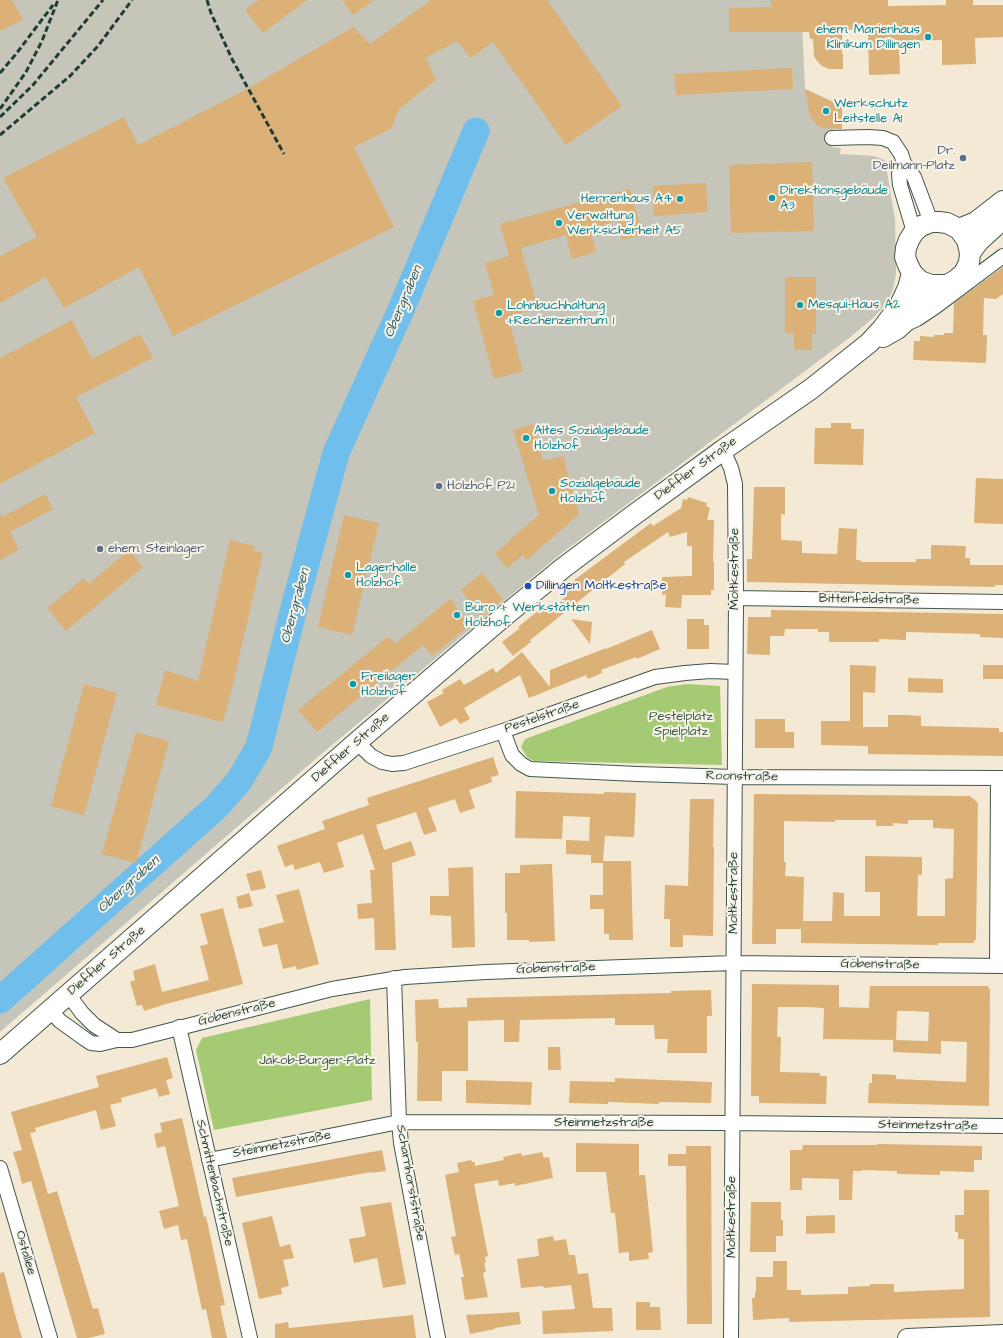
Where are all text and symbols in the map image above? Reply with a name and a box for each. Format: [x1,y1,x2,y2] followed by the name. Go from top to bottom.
[816,22,920,53] place label: ehem. Marienhaus Klinikum Dillingen
[923,32,933,42] marker: ehem. Marienhaus Klinikum Dillingen
[834,96,908,127] place label: Werkschutz Leitstelle A1
[821,106,831,116] marker: Werkschutz Leitstelle A1
[873,143,955,174] place label: Dr. Deilmann-Platz
[958,153,968,163] marker: Dr. Deilmann-Platz
[780,183,888,214] place label: Direktionsgebäude A3
[581,191,672,207] place label: Herrenhaus A4
[767,193,777,203] marker: Direktionsgebäude A3
[675,194,685,204] marker: Herrenhaus A4
[567,208,682,239] place label: Verwaltung Werksicherheit A5
[554,218,564,228] marker: Verwaltung Werksicherheit A5
[381,263,427,341] water label: Obergraben
[808,297,900,313] place label: Mesqui-Haus A2
[507,298,614,329] place label: Lohnbuchhaltung +Rechenzentrum 1
[795,300,805,310] marker: Mesqui-Haus A2
[494,308,504,318] marker: Lohnbuchhaltung +Rechenzentrum 1
[534,423,649,454] place label: Altes Sozialgebäude Holzhof
[521,433,531,443] marker: Altes Sozialgebäude Holzhof
[652,434,740,504] street label: Dieffler Straße
[560,476,641,507] place label: Sozialgebäude Holzhof
[447,478,515,494] place label: Holzhof P21
[434,481,444,491] marker: Holzhof P21
[547,486,557,496] marker: Sozialgebäude Holzhof
[727,528,743,610] street label: Moltkestraße
[108,541,204,557] place label: ehem. Steinlager
[95,544,105,554] marker: ehem. Steinlager
[356,560,417,591] place label: Lagerhalle Holzhof
[278,567,314,645] water label: Obergraben
[343,570,353,580] marker: Lagerhalle Holzhof
[536,578,667,594] place label: Dillingen Moltkestraße
[523,581,533,591] marker: Dillingen Moltkestraße
[819,591,919,609] street label: Bittenfeldstraße
[465,600,589,631] place label: Büro + Werkstätten Holzhof
[452,610,462,620] marker: Büro + Werkstätten Holzhof
[361,669,416,700] place label: Freilager Holzhof
[348,679,358,689] marker: Freilager Holzhof
[503,697,581,737] street label: Pestelstraße
[649,709,713,740] park label: Pestelplatz Spielplatz
[309,710,393,786] street label: Dieffler Straße
[706,769,778,785] street label: Roonstraße
[726,852,742,934] street label: Moltkestraße
[95,853,163,917] water label: Obergraben
[65,923,149,999] street label: Dieffler Straße
[840,957,920,973] street label: Göbenstraße
[516,960,596,978] street label: Göbenstraße
[197,996,277,1030] street label: Göbenstraße
[259,1053,375,1069] park label: Jakob-Burger-Platz
[554,1115,654,1131] street label: Steinmetzstraße
[878,1117,978,1135] street label: Steinmetzstraße
[192,1118,236,1248] street label: Schmittenbachstraße
[392,1124,428,1242] street label: Scharnhorststraße
[232,1128,332,1162] street label: Steinmetzstraße
[724,1176,740,1258] street label: Moltkestraße
[11,1229,39,1277] street label: Ostallee

